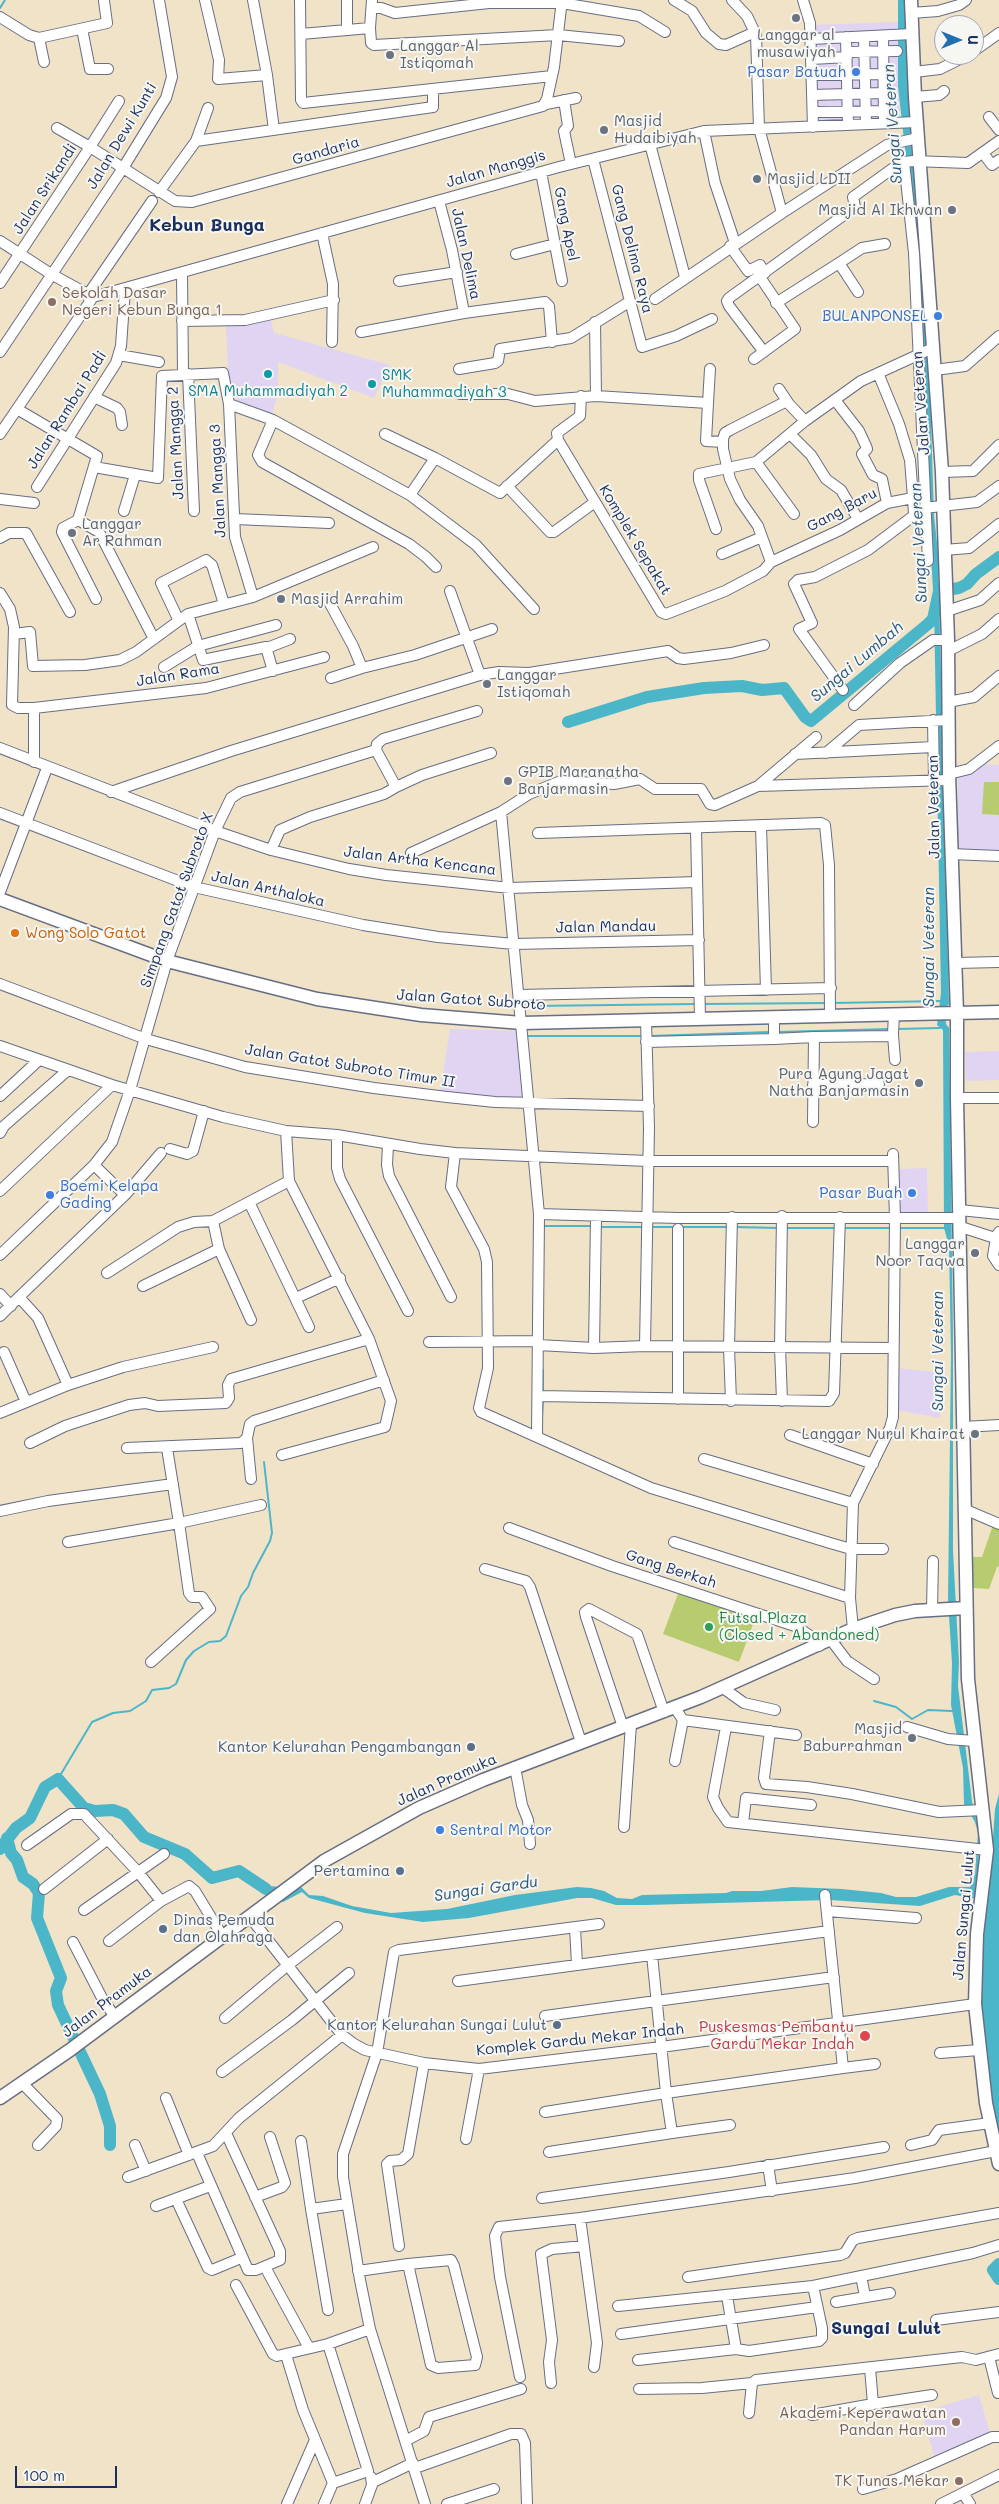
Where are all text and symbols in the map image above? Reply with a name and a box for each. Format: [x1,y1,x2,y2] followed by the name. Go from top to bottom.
[790,12,802,24] marker: Langgar al musawiyah
[934,15,984,65] north arrow
[757,26,835,61] place label: Langgar al musawiyah
[964,35,983,45] text: U
[400,37,479,72] place label: Langgar Al Istiqomah
[384,49,396,61] marker: Langgar Al Istiqomah
[747,63,846,81] place label: Pasar Batuah
[879,63,907,185] water label: Sungai Veteran
[850,66,862,78] marker: Pasar Batuah
[83,79,161,193] street label: Jalan Dewi Kunti
[614,112,696,147] place label: Masjid Hudaibiyah
[598,124,610,136] marker: Masjid Hudaibiyah
[290,133,362,169] street label: Gandaria
[9,140,81,238] street label: Jalan Srikandi
[444,146,548,192] street label: Jalan Manggis
[767,170,851,188] place label: Masjid LDII
[751,173,763,185] marker: Masjid LDII
[607,183,657,315] street label: Gang Delima Raya
[550,185,582,263] street label: Gang Apel
[818,201,942,219] place label: Masjid Al Ikhwan
[946,204,958,216] marker: Masjid Al Ikhwan
[448,207,484,301] street label: Jalan Delima
[149,214,265,236] district label: Kebun Bunga
[62,284,222,319] place label: Sekolah Dasar Negeri Kebun Bunga 1
[46,296,58,308] marker: Sekolah Dasar Negeri Kebun Bunga 1
[822,307,928,325] place label: BULANPONSEL
[932,310,944,322] marker: BULANPONSEL
[23,348,111,472] street label: Jalan Rambai Padi
[908,351,934,455] street label: Jalan Veteran
[382,366,507,401] place label: SMK Muhammadiyah 3
[262,368,274,380] marker: SMA Muhammadiyah 2
[366,378,378,390] marker: SMK Muhammadiyah 3
[188,382,348,400] place label: SMA Muhammadiyah 2
[164,386,188,500] street label: Jalan Mangga 2
[206,424,230,538] street label: Jalan Mangga 3
[595,482,675,598] street label: Komplek Sepakat
[906,482,932,604] water label: Sungai Veteran
[804,484,880,536] street label: Gang Baru
[82,515,162,550] place label: Langgar Ar Rahman
[66,527,78,539] marker: Langgar Ar Rahman
[291,590,403,608] place label: Masjid Arrahim
[275,593,287,605] marker: Masjid Arrahim
[807,618,907,706] water label: Sungai Lumbah
[135,660,221,690] street label: Jalan Rama
[497,666,570,701] place label: Langgar Istiqomah
[481,678,493,690] marker: Langgar Istiqomah
[924,755,944,859] street label: Jalan Veteran
[518,763,639,798] place label: GPIB Maranatha Banjarmasin
[502,775,514,787] marker: GPIB Maranatha Banjarmasin
[137,810,217,990] street label: Simpang Gatot Subroto X
[343,843,497,879] street label: Jalan Artha Kencana
[209,867,327,911] street label: Jalan Arthaloka
[919,887,939,1007] water label: Sungai Veteran
[556,917,656,937] street label: Jalan Mandau
[25,924,146,942] place label: Wong Solo Gatot
[9,927,21,939] marker: Wong Solo Gatot
[396,986,546,1014] street label: Jalan Gatot Subroto
[244,1040,456,1092] street label: Jalan Gatot Subroto Timur II
[769,1065,909,1100] place label: Pura Agung Jagat Natha Banjarmasin
[913,1077,925,1089] marker: Pura Agung Jagat Natha Banjarmasin
[60,1177,159,1212] place label: Boemi Kelapa Gading
[819,1184,902,1202] place label: Pasar Buah
[906,1187,918,1199] marker: Pasar Buah
[44,1189,56,1201] marker: Boemi Kelapa Gading
[876,1235,965,1270] place label: Langgar Noor Taqwa
[969,1247,981,1259] marker: Langgar Noor Taqwa
[928,1291,948,1411] water label: Sungai Veteran
[802,1425,965,1443] place label: Langgar Nurul Khairat
[969,1428,981,1440] marker: Langgar Nurul Khairat
[623,1546,719,1592] street label: Gang Berkah
[719,1609,879,1644] place label: Futsal Plaza (Closed + Abandoned)
[703,1621,715,1633] marker: Futsal Plaza (Closed + Abandoned)
[803,1720,902,1755] place label: Masjid Baburrahman
[906,1732,918,1744] marker: Masjid Baburrahman
[218,1738,461,1756] place label: Kantor Kelurahan Pengambangan
[465,1741,477,1753] marker: Kantor Kelurahan Pengambangan
[394,1750,500,1810] street label: Jalan Pramuka
[450,1821,552,1839] place label: Sentral Motor
[434,1824,446,1836] marker: Sentral Motor
[949,1849,979,1981] street label: Jalan Sungai Lulut
[314,1862,390,1880] place label: Pertamina
[394,1865,406,1877] marker: Pertamina
[433,1872,539,1906] water label: Sungai Gardu
[173,1911,275,1946] place label: Dinas Pemuda dan Olahraga
[157,1923,169,1935] marker: Dinas Pemuda dan Olahraga
[59,1963,155,2041] street label: Jalan Pramuka
[327,2016,547,2034] place label: Kantor Kelurahan Sungai Lulut
[699,2018,854,2053] place label: Puskesmas Pembantu Gardu Mekar Indah
[551,2019,563,2031] marker: Kantor Kelurahan Sungai Lulut
[475,2020,685,2060] street label: Komplek Gardu Mekar Indah
[858,2029,872,2043] marker: Puskesmas Pembantu Gardu Mekar Indah
[831,2317,941,2339] district label: Sungai Lulut
[779,2404,946,2439] place label: Akademi Keperawatan Pandan Harum
[950,2416,962,2428] marker: Akademi Keperawatan Pandan Harum
[18,2456,120,2488] scale bar
[23,2465,65,2485] text: 100 m
[834,2472,949,2490] place label: TK Tunas Mekar
[953,2475,965,2487] marker: TK Tunas Mekar

